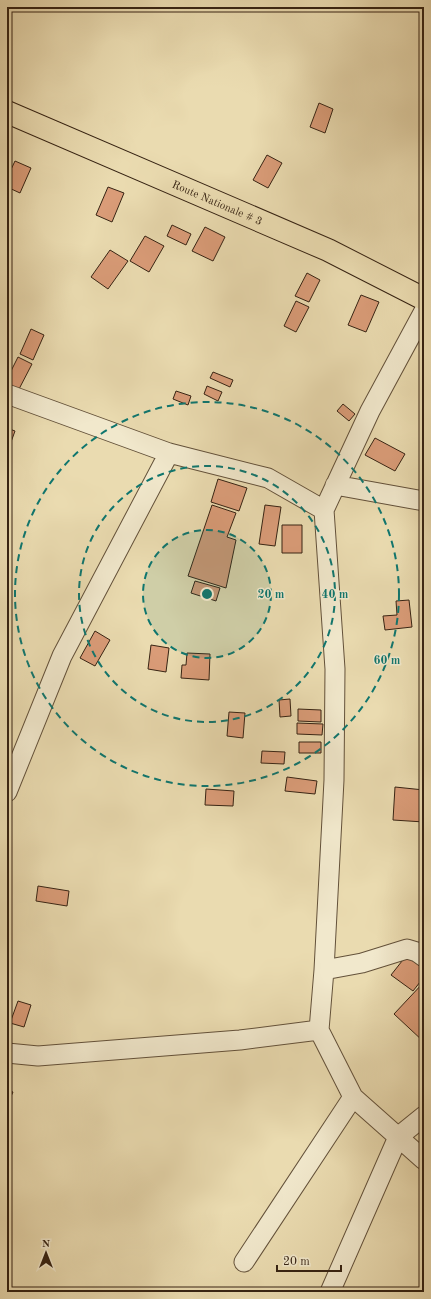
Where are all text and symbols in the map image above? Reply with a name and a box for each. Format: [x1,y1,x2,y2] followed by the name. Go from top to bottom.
[170,180,264,228] street label: Route Nationale # 3
[200,587,214,601] centre of rings
[258,589,285,601] text: 20 m
[322,589,349,601] text: 40 m
[374,655,401,667] text: 60 m
[26,1233,66,1273] north arrow
[42,1239,51,1250] text: N
[277,1247,341,1273] scale bar
[283,1256,310,1268] text: 20 m

